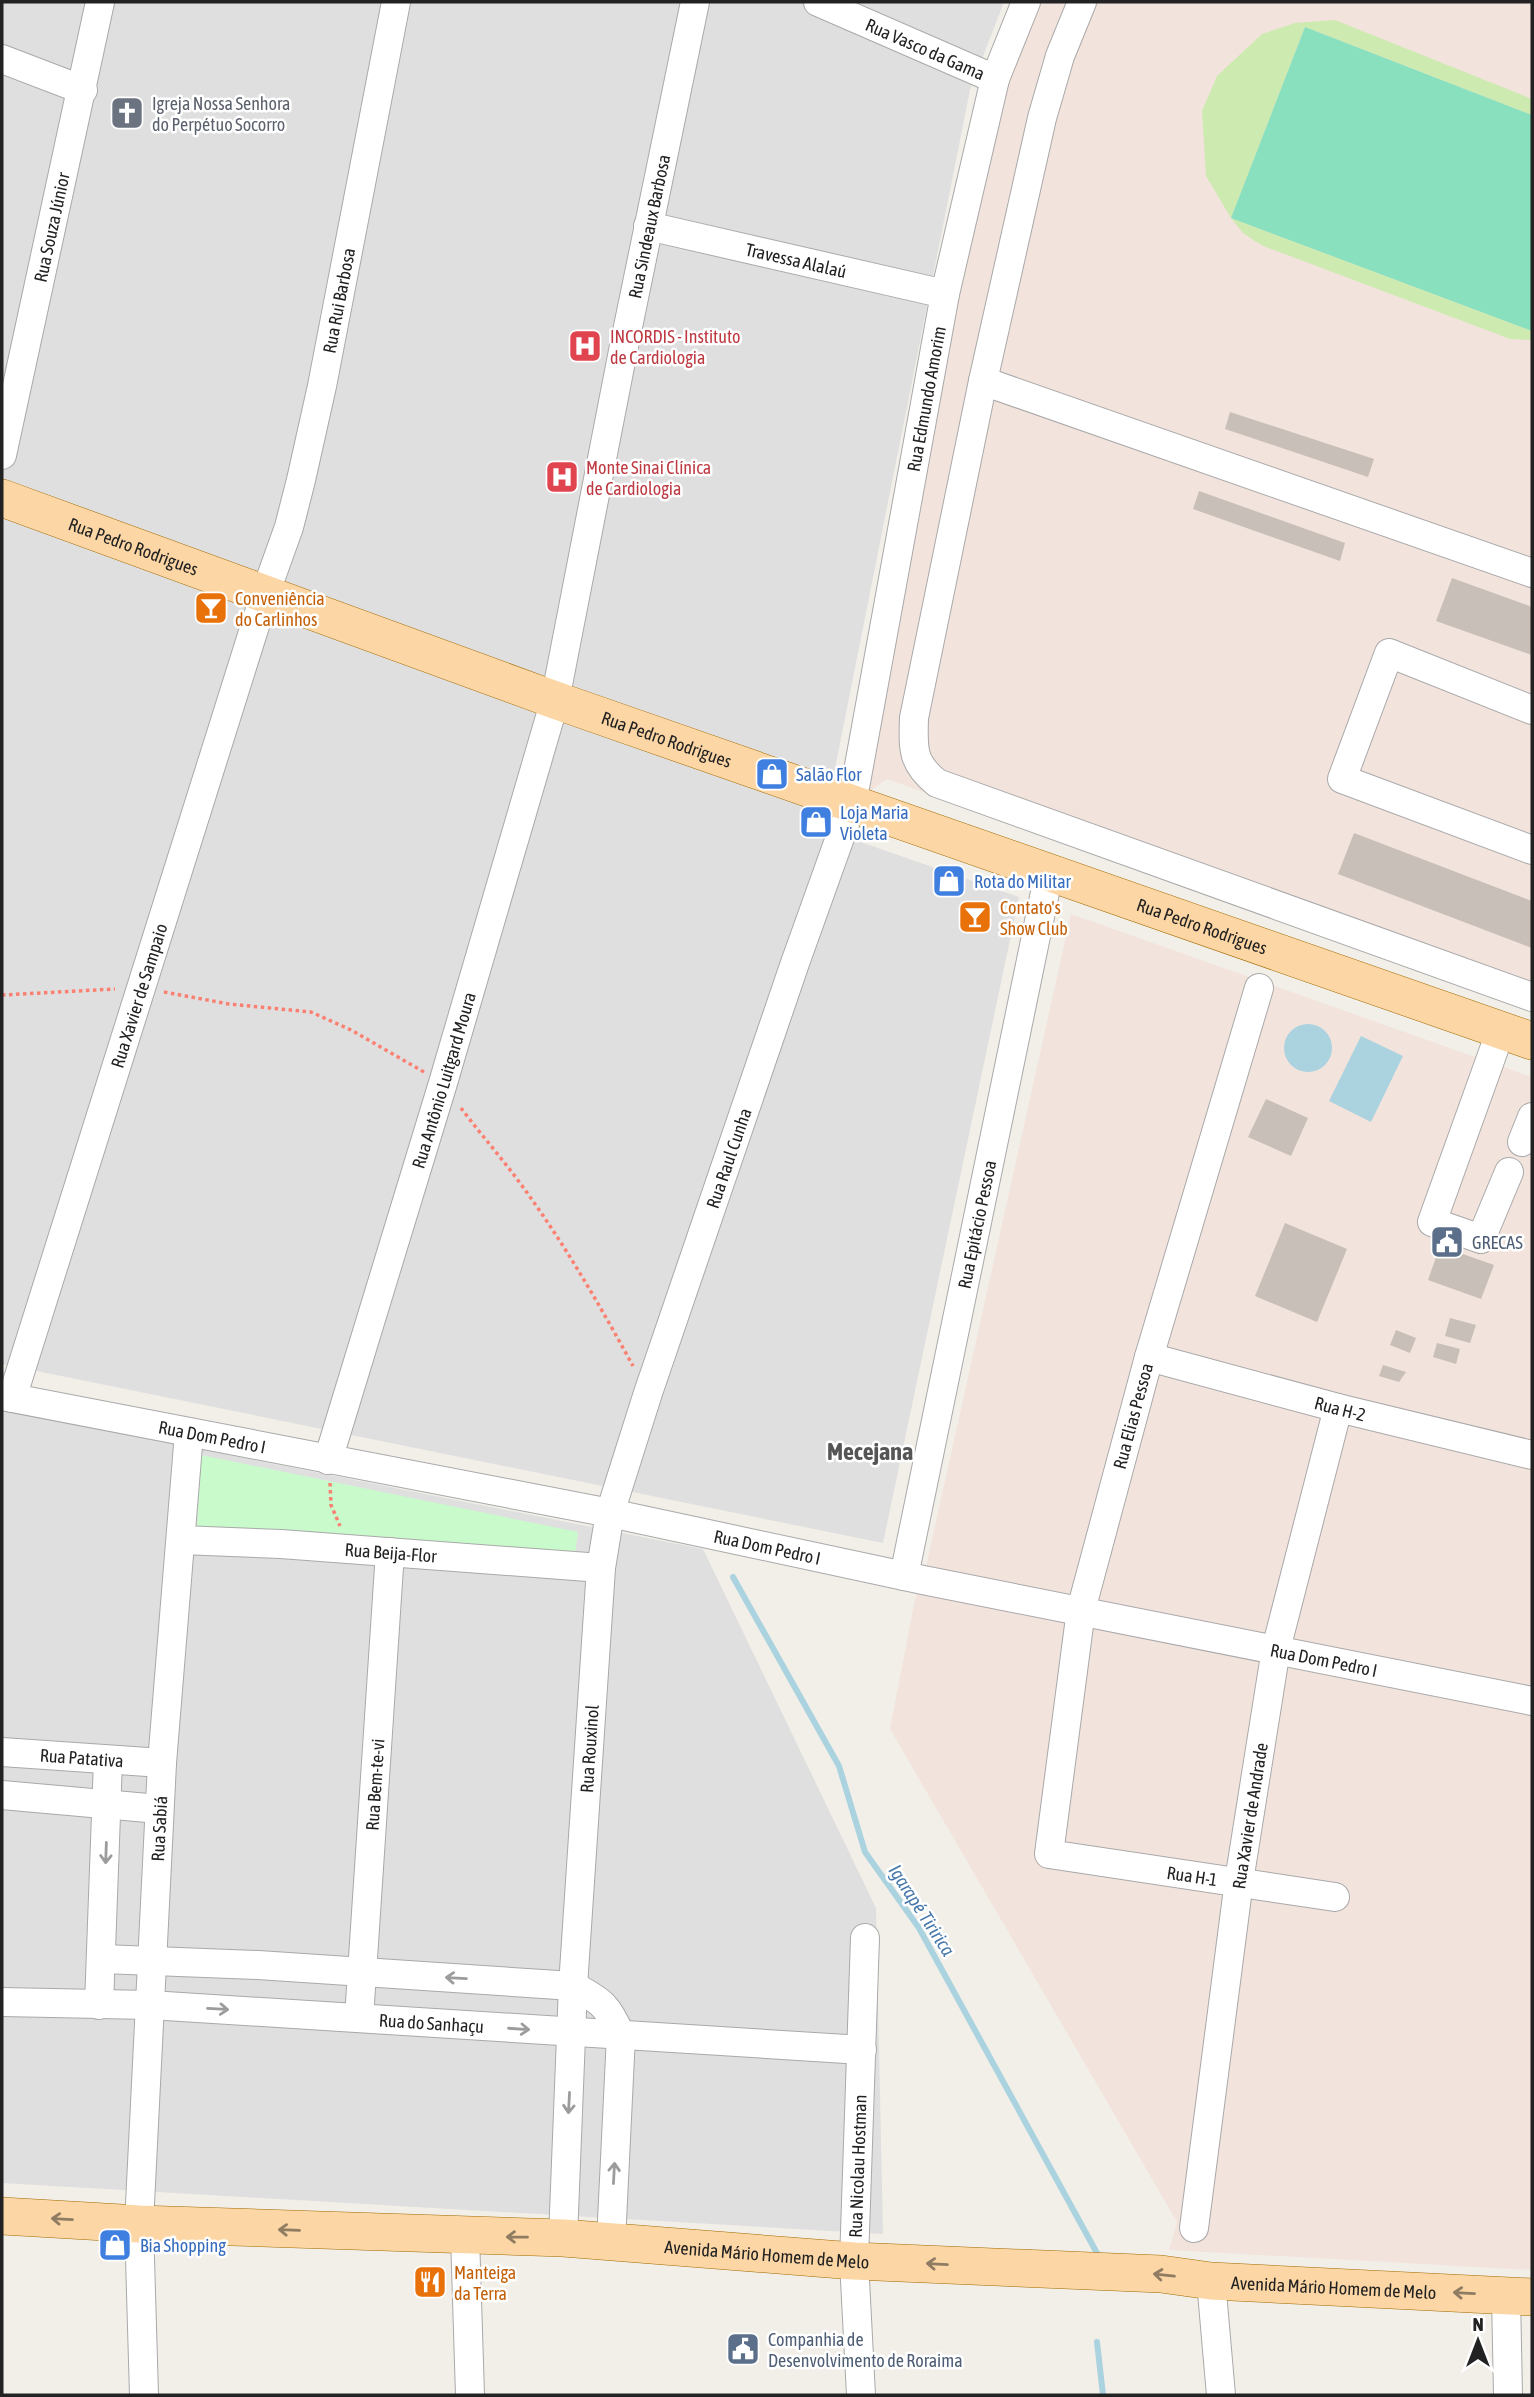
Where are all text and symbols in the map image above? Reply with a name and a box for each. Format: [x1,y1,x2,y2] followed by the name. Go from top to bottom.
[862,14,988,84] street label: Rua Vasco da Gama
[152,93,290,135] place label: Igreja Nossa Senhora do Perpétuo Socorro
[108,94,146,132] church icon: Igreja Nossa Senhora do Perpétuo Socorro
[624,153,674,300] street label: Rua Sindeaux Barbosa
[29,170,73,284] street label: Rua Souza Júnior
[744,238,849,282] street label: Travessa Alalaú
[318,246,359,355] street label: Rua Rui Barbosa
[902,324,949,473] street label: Rua Edmundo Amorim
[610,326,740,368] place label: INCORDIS - Instituto de Cardiologia
[566,327,604,365] hospital icon: INCORDIS - Instituto de Cardiologia
[586,457,711,499] place label: Monte Sinai Clínica de Cardiologia
[543,458,581,496] hospital icon: Monte Sinai Clínica de Cardiologia
[66,513,201,579] street label: Rua Pedro Rodrigues
[235,588,325,630] place label: Conveniência do Carlinhos
[192,589,230,627] bar icon: Conveniência do Carlinhos
[599,707,735,771] street label: Rua Pedro Rodrigues
[753,755,791,793] shop icon: Salão Flor
[796,764,862,785] place label: Salão Flor
[840,802,909,844] place label: Loja Maria Violeta
[797,803,835,841] shop icon: Loja Maria Violeta
[930,862,968,900] shop icon: Rota do Militar
[974,871,1072,892] place label: Rota do Militar
[1134,893,1270,958] street label: Rua Pedro Rodrigues
[1000,897,1068,939] place label: Contato's Show Club
[956,898,994,936] bar icon: Contato's Show Club
[106,921,171,1070] street label: Rua Xavier de Sampaio
[407,989,480,1171] street label: Rua Antônio Luitgard Moura
[701,1105,755,1211] street label: Rua Raul Cunha
[953,1158,1000,1290] street label: Rua Epitácio Pessoa
[1428,1223,1466,1261] public building icon: GRECAS
[1472,1232,1523,1253] place label: GRECAS
[1109,1361,1157,1471] street label: Rua Elias Pessoa
[1312,1392,1368,1425] street label: Rua H-2
[157,1416,267,1457] street label: Rua Dom Pedro I
[827,1438,913,1465] district label: Mecejana
[712,1525,823,1568] street label: Rua Dom Pedro I
[344,1538,438,1566] street label: Rua Beija-Flor
[1269,1639,1379,1681] street label: Rua Dom Pedro I
[575,1704,602,1793] street label: Rua Rouxinol
[361,1738,388,1831] street label: Rua Bem-te-vi
[1228,1741,1271,1890] street label: Rua Xavier de Andrade
[39,1744,124,1771] street label: Rua Patativa
[147,1795,171,1862] street label: Rua Sabiá
[99,1841,112,1864] one-way arrow
[884,1860,960,1960] water label: Igarapé Tiririca
[1165,1861,1219,1890] street label: Rua H-1
[445,1972,468,1985] one-way arrow
[207,2003,229,2016] one-way arrow
[378,2009,485,2037] street label: Rua do Sanhaçu
[507,2022,530,2035] one-way arrow
[563,2091,576,2114] one-way arrow
[844,2094,870,2238] street label: Rua Nicolau Hostman
[608,2162,621,2185] one-way arrow
[51,2213,74,2226] one-way arrow
[278,2223,301,2236] one-way arrow
[96,2226,134,2264] shop icon: Bia Shopping
[506,2231,529,2244] one-way arrow
[140,2235,226,2256] place label: Bia Shopping
[664,2236,870,2272] street label: Avenida Mário Homem de Melo
[925,2258,948,2271] one-way arrow
[454,2262,516,2304] place label: Manteiga da Terra
[411,2263,449,2301] restaurant icon: Manteiga da Terra
[1153,2268,1176,2281] one-way arrow
[1231,2272,1437,2303] street label: Avenida Mário Homem de Melo
[1453,2287,1476,2300] one-way arrow
[1443,2306,1513,2376] north arrow
[1472,2313,1484,2335] text: N
[768,2329,963,2371] place label: Companhia de Desenvolvimento de Roraima
[724,2330,762,2368] public building icon: Companhia de Desenvolvimento de Roraima

